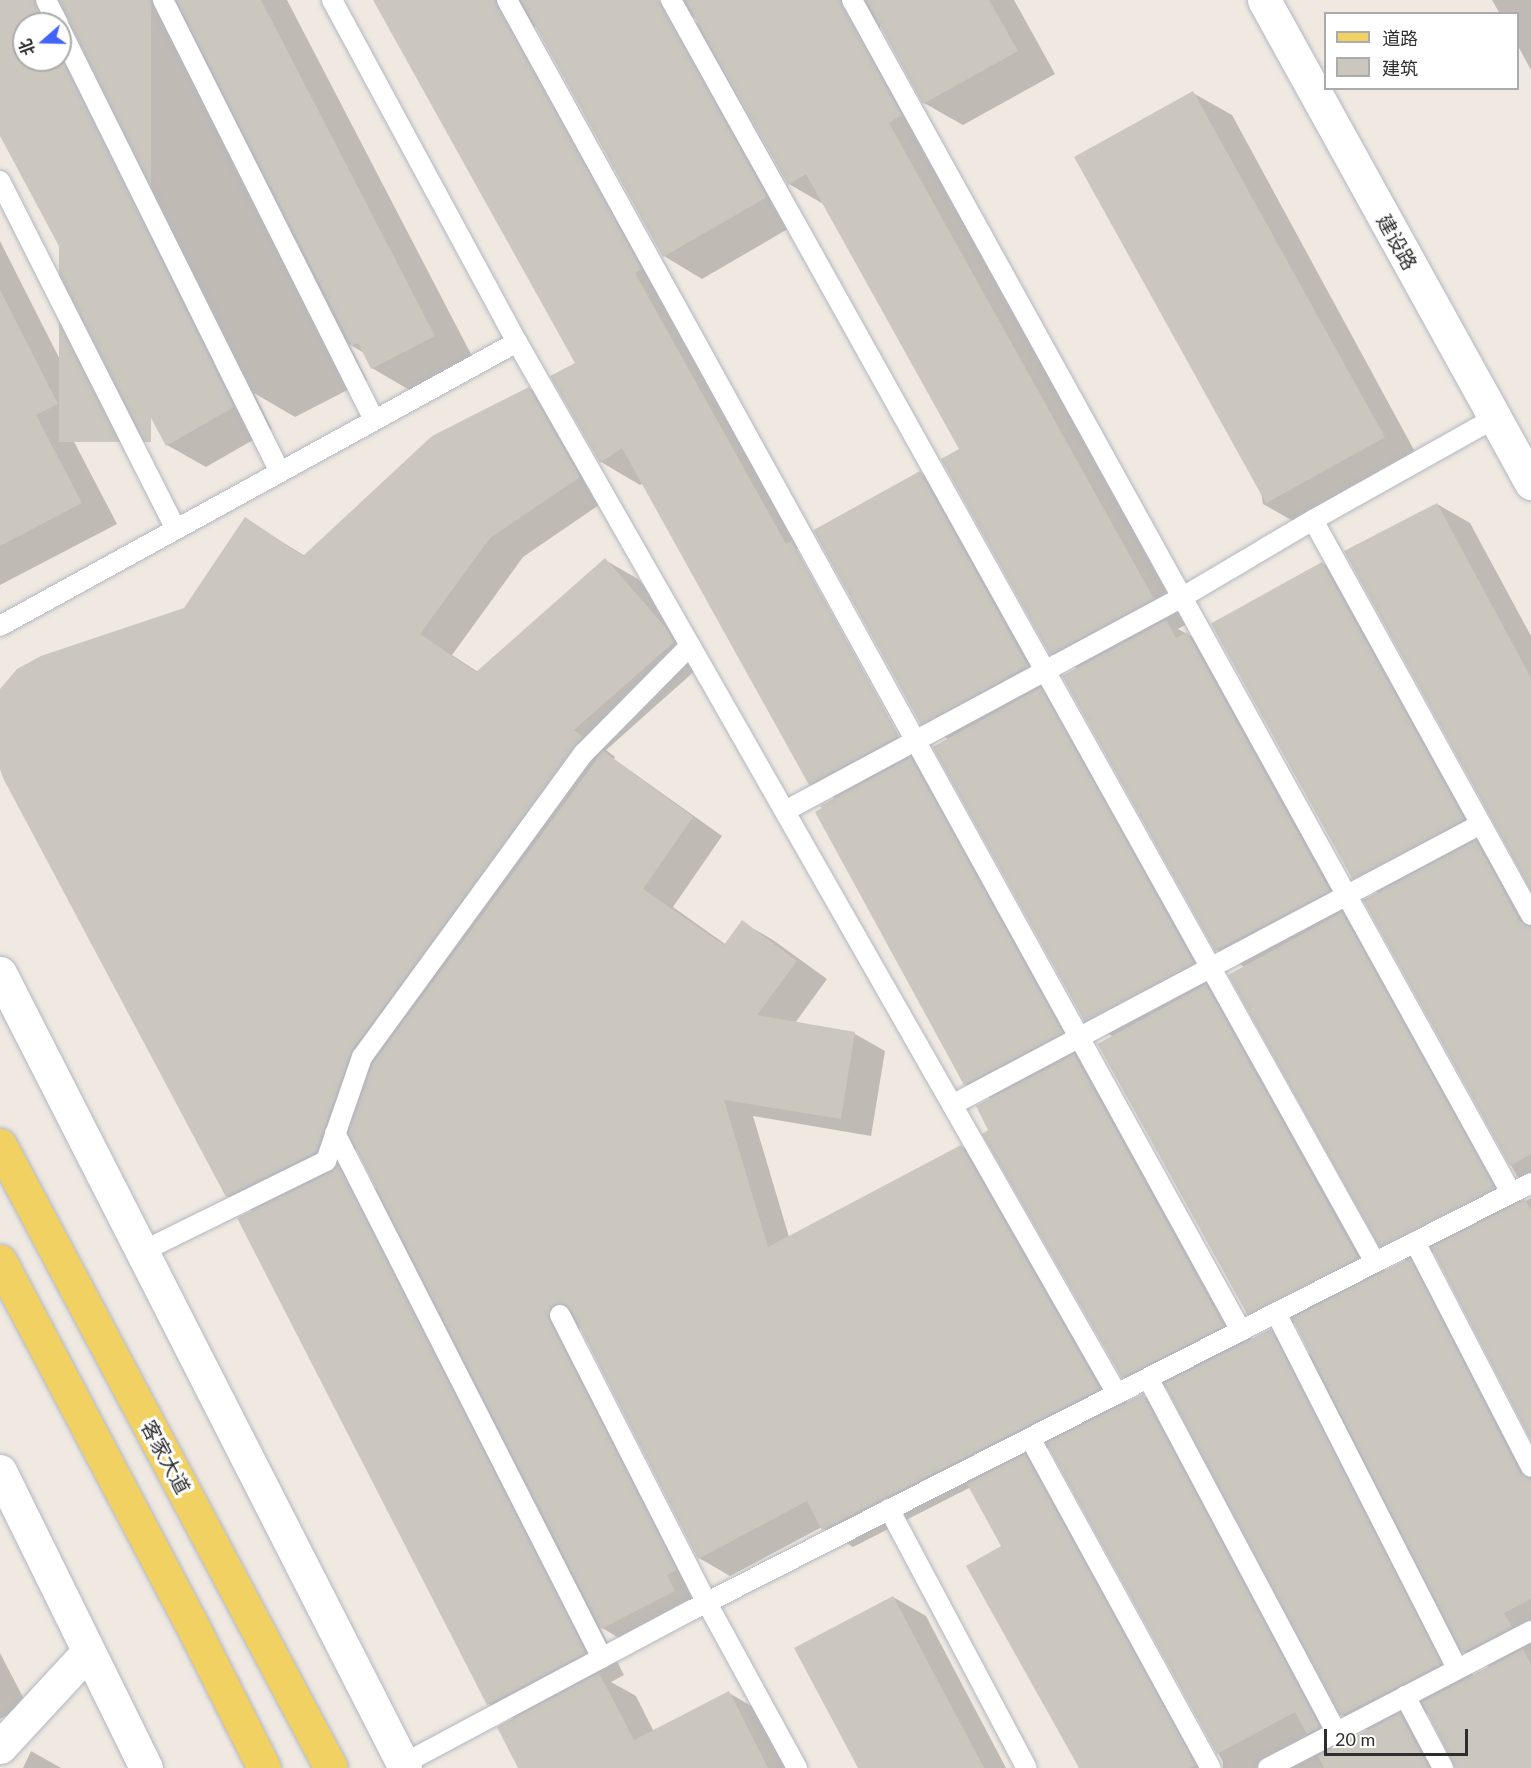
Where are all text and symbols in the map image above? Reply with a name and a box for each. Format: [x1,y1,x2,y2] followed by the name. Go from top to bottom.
[12,12,72,72] north arrow
[1324,12,1519,90] legend
[1382,27,1418,49] text: 道路
[15,37,38,58] text: 北
[1382,57,1418,79] text: 建筑
[1372,210,1422,274] street label: 建设路
[137,1416,195,1498] street label: 客家大道
[1327,1717,1471,1755] scale bar
[1335,1728,1375,1750] text: 20 m

